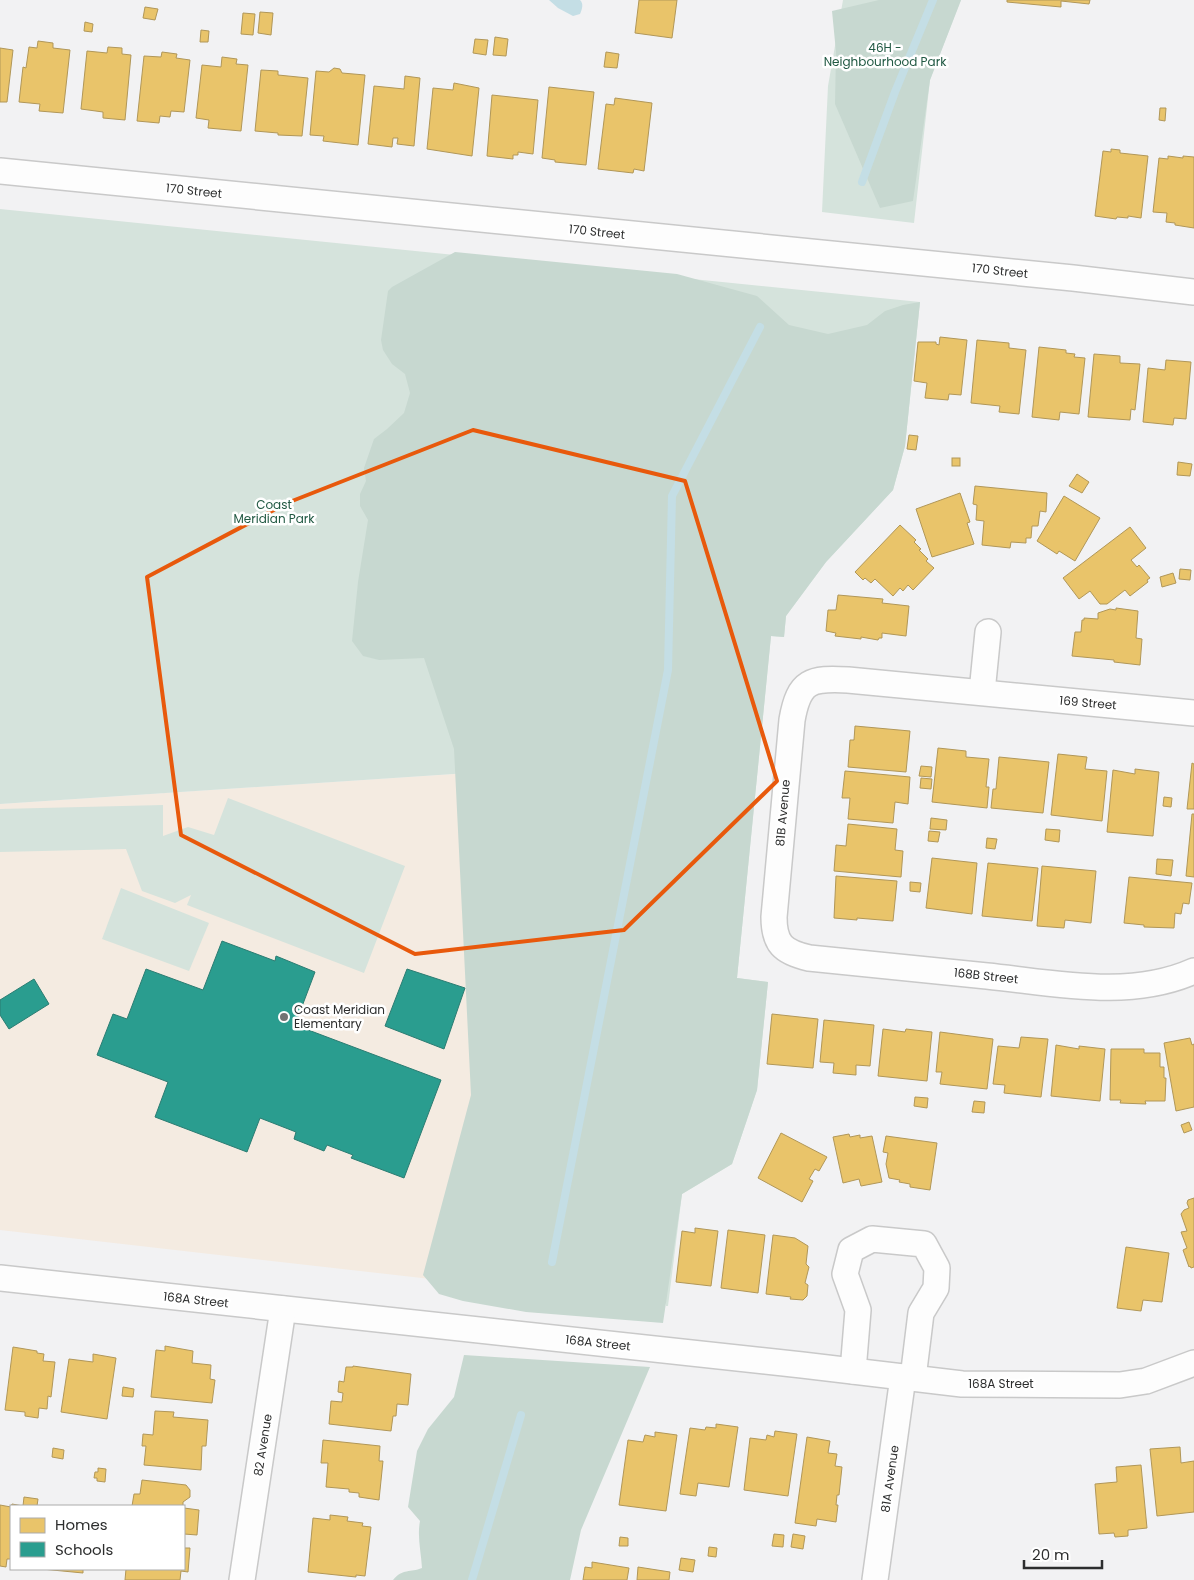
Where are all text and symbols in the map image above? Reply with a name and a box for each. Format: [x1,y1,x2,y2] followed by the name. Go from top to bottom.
[824,39,947,70] park label: 46H - Neighbourhood Park
[165,179,223,202] street label: 170 Street
[568,220,626,243] street label: 170 Street
[971,259,1029,282] street label: 170 Street
[234,496,315,527] park label: Coast Meridian Park
[1059,692,1117,713] street label: 169 Street
[771,779,794,847] street label: 81B Avenue
[953,964,1019,987] street label: 168B Street
[294,1001,385,1032] place label: Coast Meridian Elementary
[278,1011,290,1023] marker: Coast Meridian Elementary
[163,1288,229,1311] street label: 168A Street
[565,1331,631,1354] street label: 168A Street
[968,1375,1034,1392] street label: 168A Street
[249,1413,276,1477] street label: 82 Avenue
[876,1444,903,1514] street label: 81A Avenue
[10,1505,185,1570] legend
[55,1514,108,1535] text: Homes
[1024,1538,1102,1570] scale bar
[55,1539,113,1560] text: Schools
[1032,1544,1070,1565] text: 20 m

